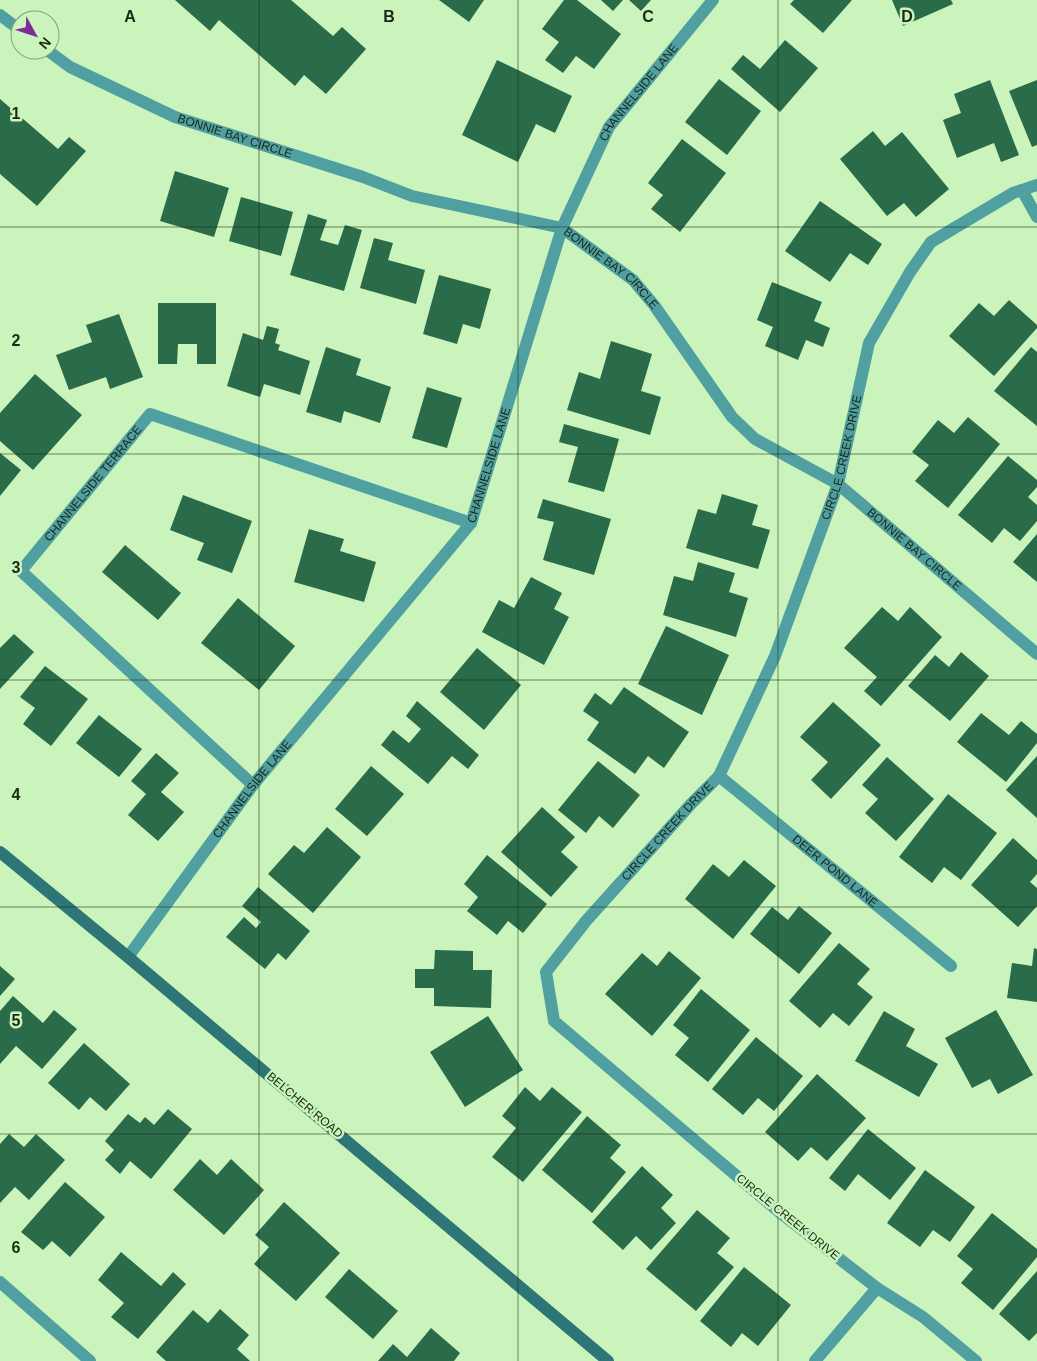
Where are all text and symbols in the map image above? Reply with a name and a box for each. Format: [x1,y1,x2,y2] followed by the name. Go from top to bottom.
[124,8,136,25] text: A
[383,8,395,25] text: B
[642,8,654,25] text: C
[901,8,913,25] text: D
[10,10,60,60] north arrow
[36,34,54,52] text: N
[596,41,681,143] street label: CHANNELSIDE LANE
[12,105,21,122] text: 1
[176,111,294,161] street label: BONNIE BAY CIRCLE
[561,225,661,312] street label: BONNIE BAY CIRCLE
[12,332,21,349] text: 2
[818,393,864,522] street label: CIRCLE CREEK DRIVE
[464,406,513,525] street label: CHANNELSIDE LANE
[41,423,145,544] street label: CHANNELSIDE TERRACE
[864,505,964,593] street label: BONNIE BAY CIRCLE
[12,559,21,576] text: 3
[210,737,294,841] street label: CHANNELSIDE LANE
[619,779,716,883] street label: CIRCLE CREEK DRIVE
[12,786,21,803] text: 4
[790,832,881,910] street label: DEER POND LANE
[12,1012,21,1029] text: 5
[264,1069,346,1141] street label: BELCHER ROAD
[734,1171,842,1263] street label: CIRCLE CREEK DRIVE
[12,1239,21,1256] text: 6

